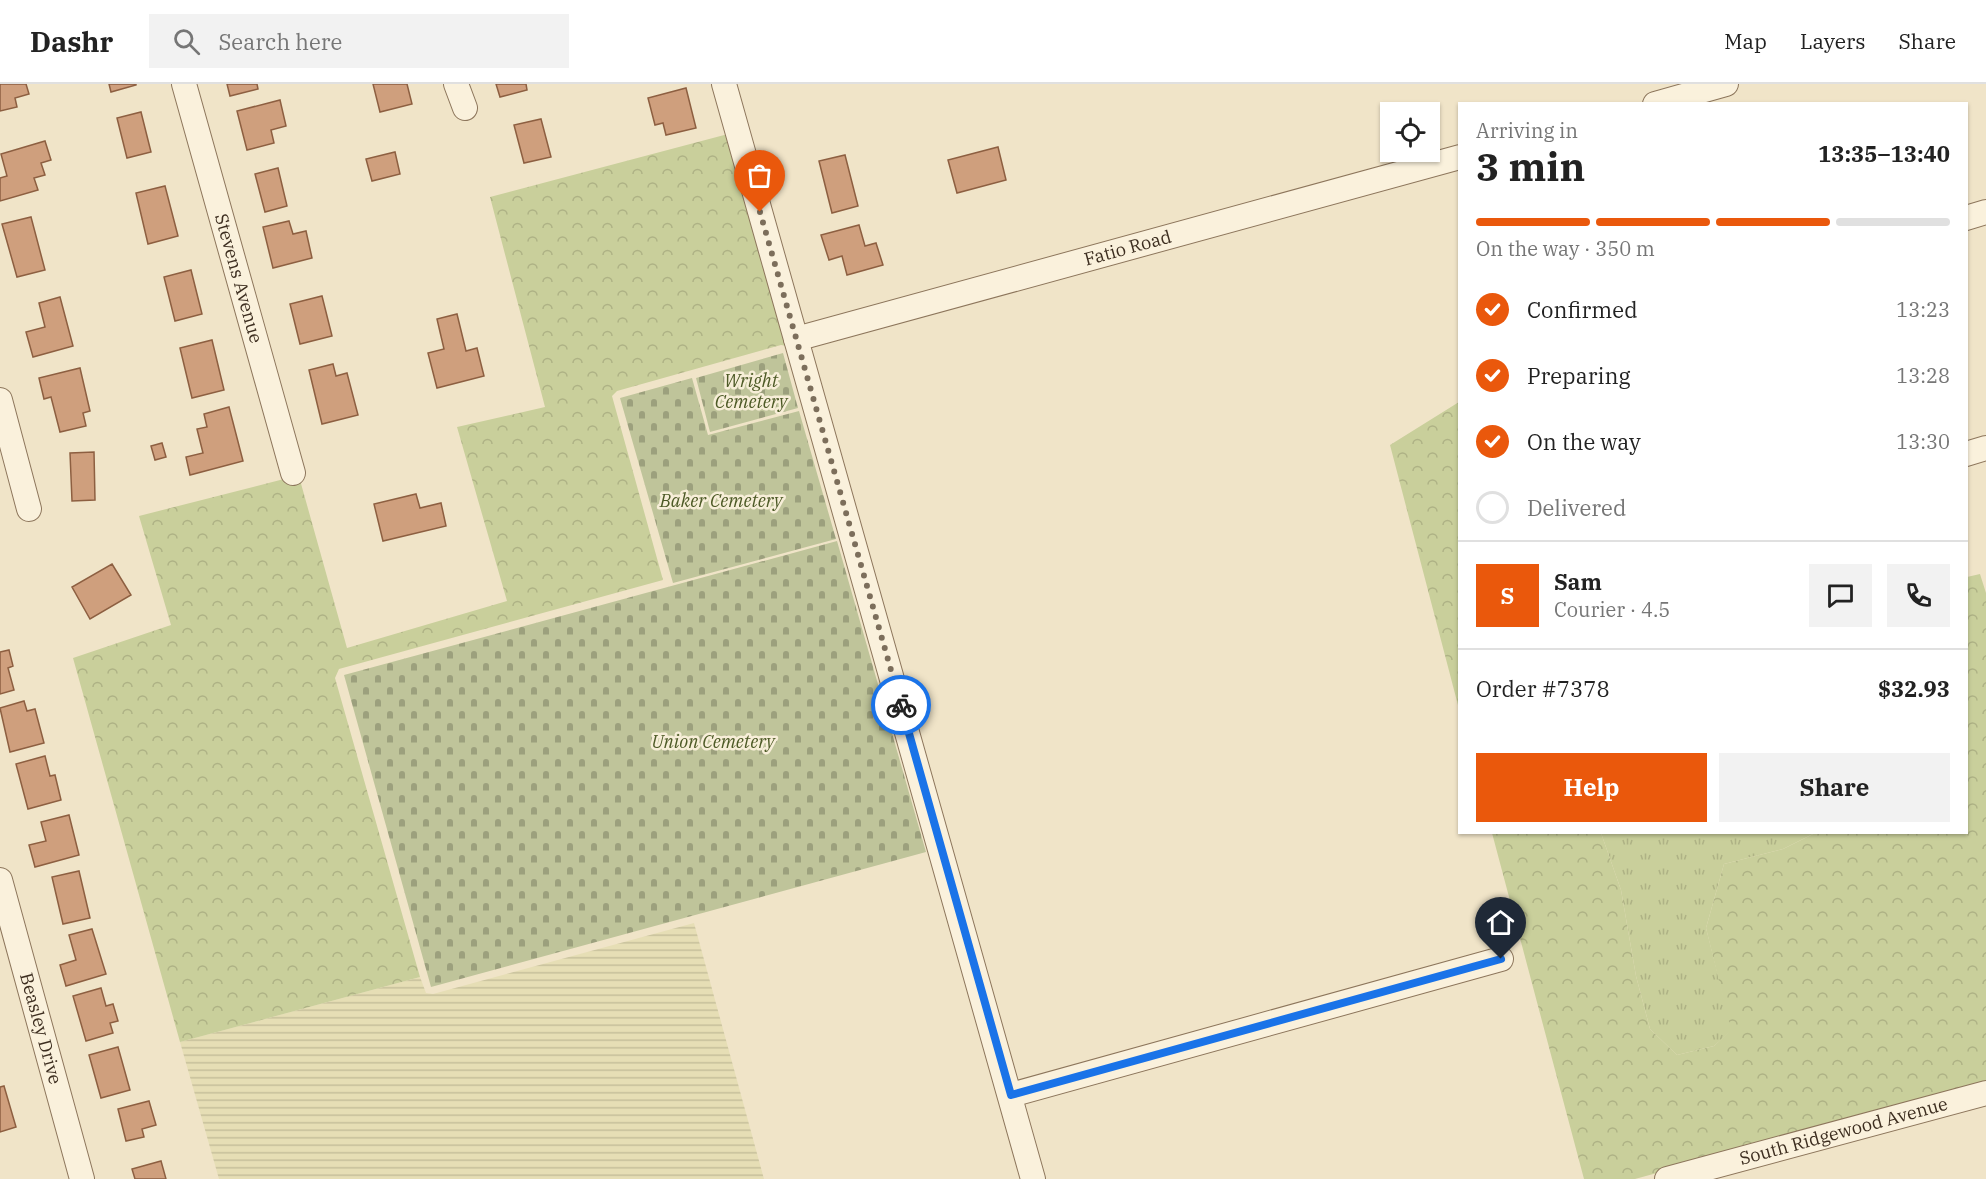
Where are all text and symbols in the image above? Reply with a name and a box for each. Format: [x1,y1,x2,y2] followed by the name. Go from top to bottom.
[149,14,569,68] search box
[30,23,113,60] text: Dashr
[170,25,203,58] icon: search
[218,27,342,56] text: Search here
[1724,27,1767,55] text: Map
[1800,27,1866,55] text: Layers
[1899,27,1956,55] text: Share
[1380,102,1440,162] map controls
[1380,102,1440,162] button: locate
[1476,117,1578,144] text: Arriving in
[1818,139,1950,168] text: 13:35–13:40
[1476,141,1585,192] text: 3 min
[734,150,785,212] pin
[743,159,776,192] icon: bag
[210,211,268,346] street label: Stevens Avenue
[1081,225,1174,271] street label: Fatio Road
[1476,235,1655,262] text: On the way · 350 m
[1476,293,1509,326] icon: check
[1527,295,1638,324] text: Confirmed
[1896,296,1950,323] text: 13:23
[1476,359,1509,392] icon: check
[1527,361,1631,390] text: Preparing
[1896,362,1950,389] text: 13:28
[715,369,789,413] park label: Wright Cemetery
[1476,425,1509,458] icon: check
[1527,427,1641,456] text: On the way
[1896,428,1950,455] text: 13:30
[659,489,784,512] park label: Baker Cemetery
[1527,493,1626,522] text: Delivered
[1809,564,1872,627] button: chat
[1887,564,1950,627] button: phone
[1554,567,1602,596] text: Sam
[1501,581,1514,610] text: S
[1554,596,1670,623] text: Courier · 4.5
[1476,674,1610,703] text: Order #7378
[1878,674,1950,703] text: $32.93
[871,675,931,735] courier
[885,689,918,722] icon: bike
[651,730,776,753] park label: Union Cemetery
[1476,753,1707,822] button: Help
[1719,753,1950,822] button: Share
[1475,897,1526,959] pin
[1484,906,1517,939] icon: home
[15,970,67,1087] street label: Beasley Drive
[1737,1092,1950,1170] street label: South Ridgewood Avenue

